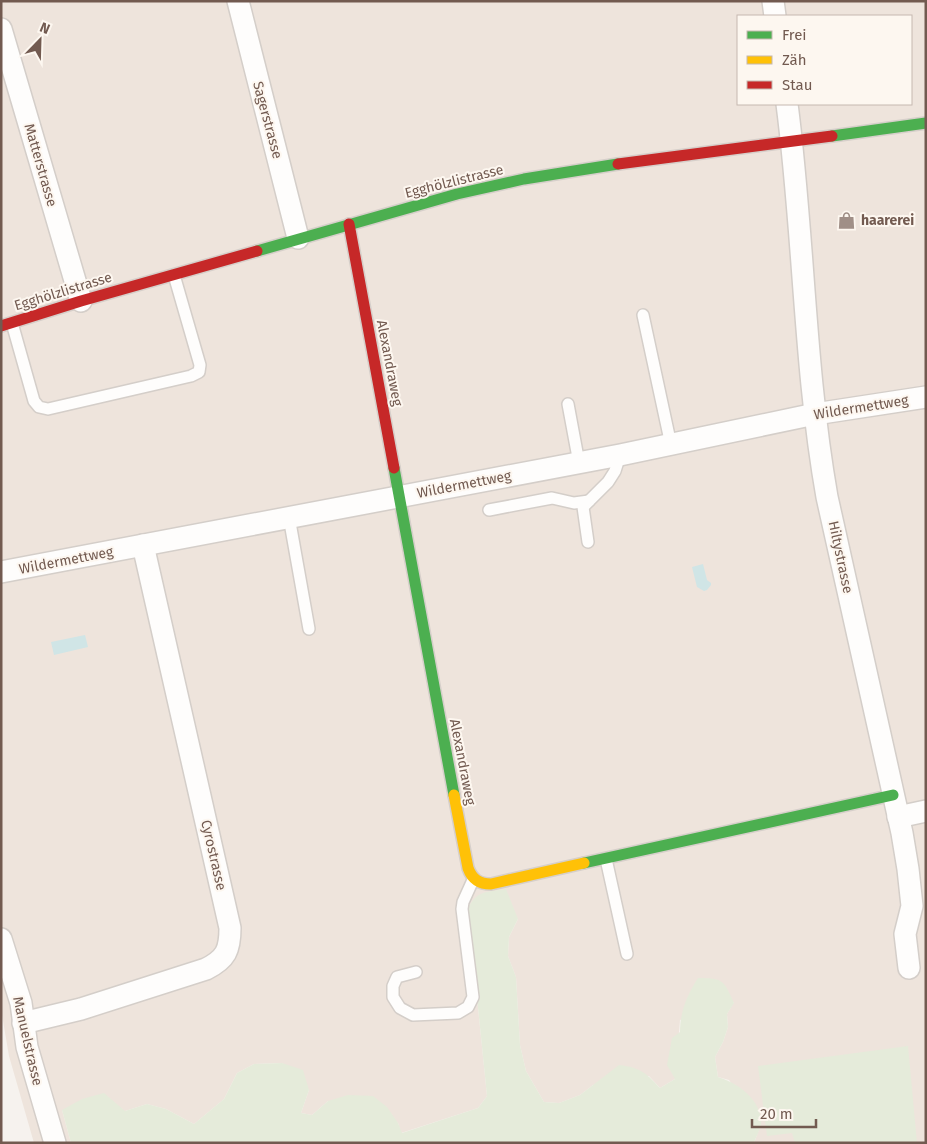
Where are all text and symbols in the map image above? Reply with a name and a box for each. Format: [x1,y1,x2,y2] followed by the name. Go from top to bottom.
[15,15,65,65] north arrow
[737,15,912,105] legend
[37,19,52,38] text: N
[782,26,807,44] text: Frei
[782,51,807,69] text: Zäh
[782,76,812,94] text: Stau
[249,80,286,161] street label: Sagerstrasse
[21,122,61,209] street label: Matterstrasse
[403,161,505,202] street label: Egghölzlistrasse
[837,210,857,230] shop icon: haarerei
[861,212,914,229] place label: haarerei
[12,269,114,314] street label: Egghölzlistrasse
[373,318,406,408] street label: Alexandraweg
[813,392,910,423] street label: Wildermettweg
[416,467,513,502] street label: Wildermettweg
[825,519,857,595] street label: Hiltystrasse
[18,543,115,578] street label: Wildermettweg
[446,717,479,807] street label: Alexandraweg
[197,818,230,892] street label: Cyrostrasse
[9,995,46,1087] street label: Manuelstrasse
[752,1096,816,1128] scale bar
[760,1105,793,1123] text: 20 m

